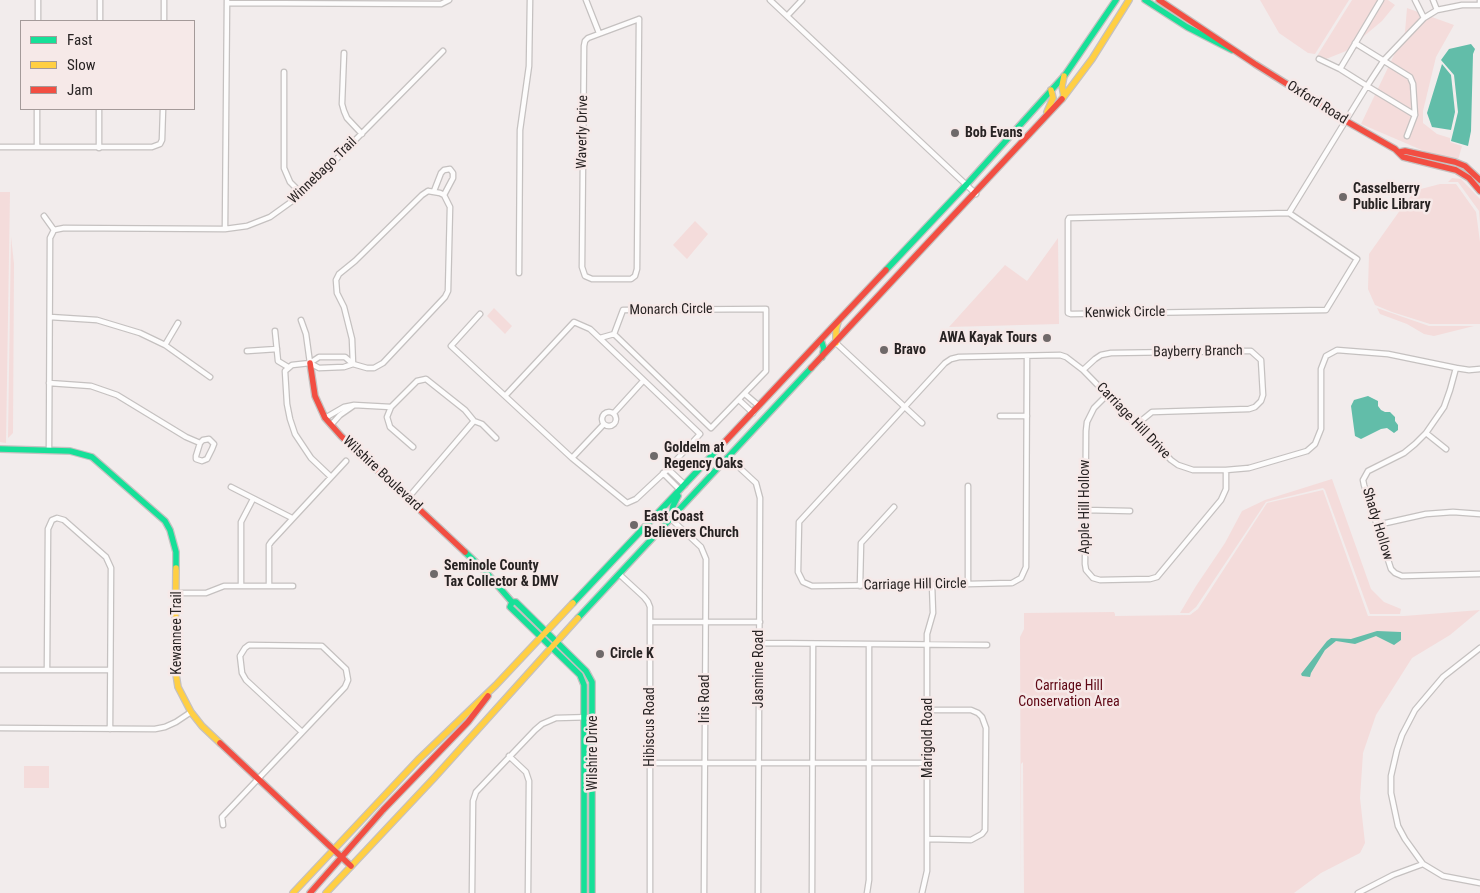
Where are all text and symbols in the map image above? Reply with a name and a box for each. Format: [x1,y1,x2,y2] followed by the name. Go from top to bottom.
[20,20,195,110] legend
[67,31,92,49] text: Fast
[67,56,96,74] text: Slow
[1284,78,1350,128] street label: Oxford Road
[67,81,93,99] text: Jam
[574,95,592,169] street label: Waverly Drive
[965,125,1023,141] place label: Bob Evans
[949,127,961,139] marker: Bob Evans
[285,134,361,208] street label: Winnebago Trail
[1353,181,1431,213] place label: Casselberry Public Library
[1337,191,1349,203] marker: Casselberry Public Library
[629,301,713,319] street label: Monarch Circle
[1085,304,1165,322] street label: Kenwick Circle
[939,330,1037,346] place label: AWA Kayak Tours
[1041,332,1053,344] marker: AWA Kayak Tours
[894,342,926,358] place label: Bravo
[1153,343,1243,361] street label: Bayberry Branch
[878,344,890,356] marker: Bravo
[1092,379,1174,463] street label: Carriage Hill Drive
[339,433,425,515] street label: Wilshire Boulevard
[664,440,743,472] place label: Goldelm at Regency Oaks
[648,450,660,462] marker: Goldelm at Regency Oaks
[1077,460,1093,554] street label: Apple Hill Hollow
[1358,486,1396,562] street label: Shady Hollow
[644,509,739,542] place label: East Coast Believers Church
[628,519,640,531] marker: East Coast Believers Church
[444,558,559,590] place label: Seminole County Tax Collector & DMV
[428,568,440,580] marker: Seminole County Tax Collector & DMV
[863,576,967,594] street label: Carriage Hill Circle
[169,591,185,675] street label: Kewannee Trail
[751,630,767,708] street label: Jasmine Road
[610,646,654,662] place label: Circle K
[594,648,606,660] marker: Circle K
[697,675,713,723] street label: Iris Road
[1018,678,1120,710] park label: Carriage Hill Conservation Area
[642,687,658,767] street label: Hibiscus Road
[920,698,936,778] street label: Marigold Road
[585,715,601,791] street label: Wilshire Drive

